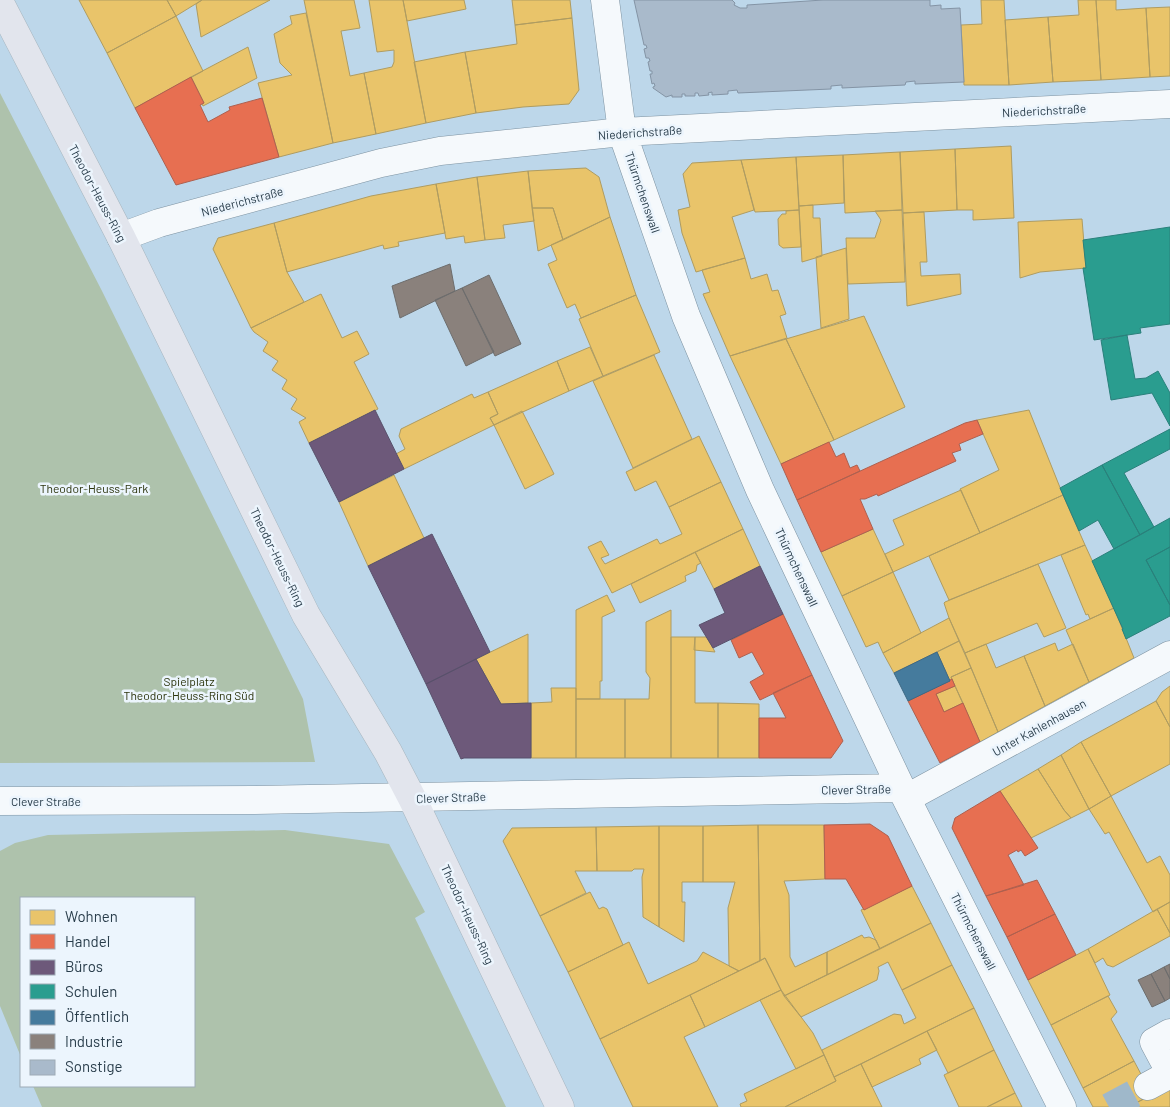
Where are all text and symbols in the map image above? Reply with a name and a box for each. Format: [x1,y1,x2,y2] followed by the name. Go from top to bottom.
[1002,101,1086,119] street label: Niederichstraße
[597,122,683,142] street label: Niederichstraße
[66,142,130,244] street label: Theodor-Heuss-Ring
[623,150,663,234] street label: Thürmchenswall
[199,183,285,219] street label: Niederichstraße
[40,481,148,495] park label: Theodor-Heuss-Park
[248,505,308,609] street label: Theodor-Heuss-Ring
[773,526,821,608] street label: Thürmchenswall
[124,674,254,702] park label: Spielplatz Theodor-Heuss-Ring Süd
[990,695,1088,759] street label: Unter Kahlenhausen
[821,781,891,797] street label: Clever Straße
[416,789,486,805] street label: Clever Straße
[11,794,81,808] street label: Clever Straße
[439,862,497,966] street label: Theodor-Heuss-Ring
[948,890,1000,972] street label: Thürmchenswall
[20,897,195,1087] legend
[65,907,118,925] text: Wohnen
[65,932,110,950] text: Handel
[65,957,103,975] text: Büros
[65,982,117,1000] text: Schulen
[65,1007,129,1025] text: Öffentlich
[65,1032,123,1050] text: Industrie
[65,1057,123,1075] text: Sonstige

